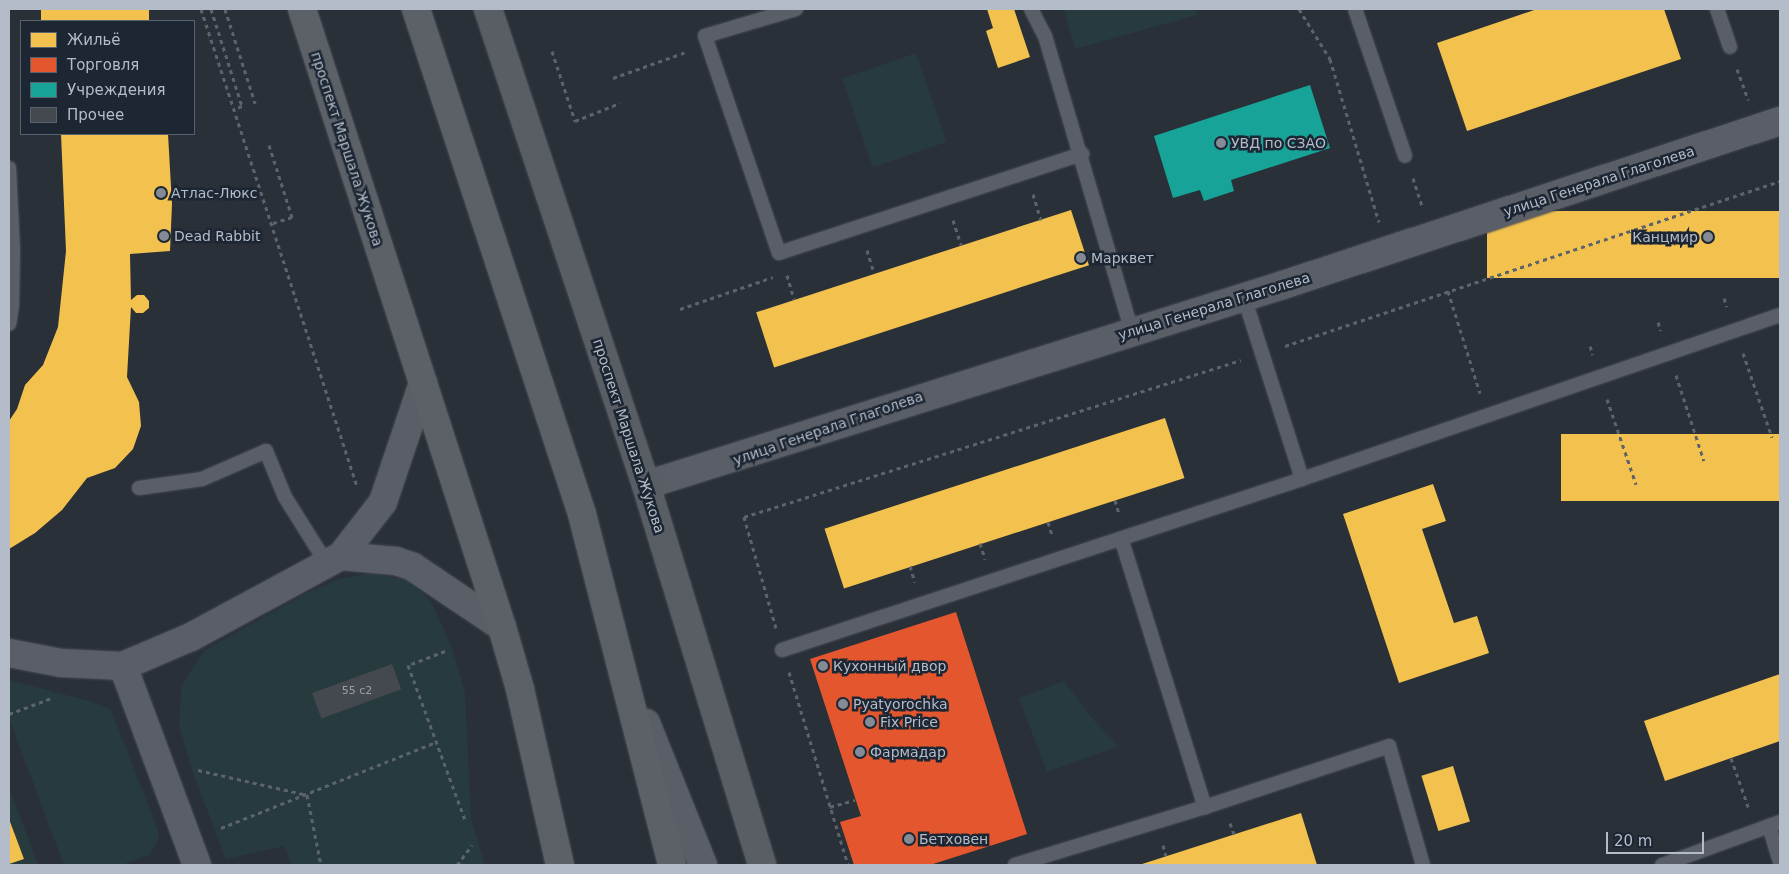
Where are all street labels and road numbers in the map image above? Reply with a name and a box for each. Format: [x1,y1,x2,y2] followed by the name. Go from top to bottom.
[308,50,386,248] street label: проспект Маршала Жукова
[1501,142,1697,220] street label: улица Генерала Глаголева
[1116,269,1312,343] street label: улица Генерала Глаголева
[590,337,668,535] street label: проспект Маршала Жукова
[731,388,925,468] street label: улица Генерала Глаголева

